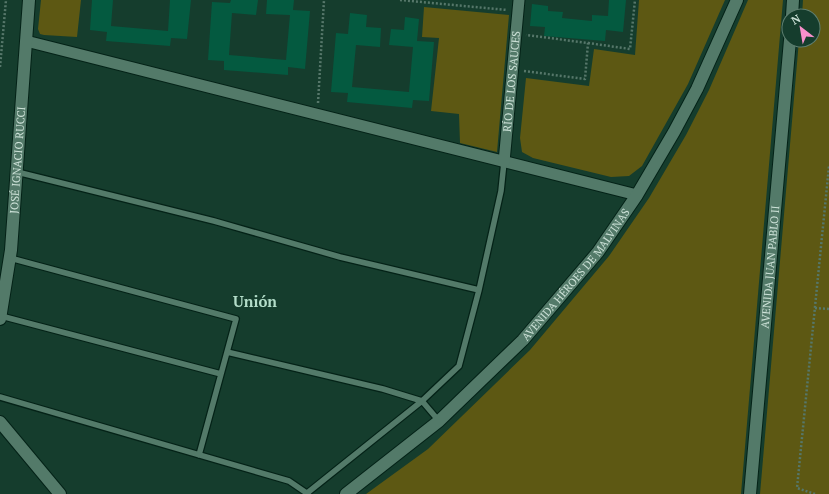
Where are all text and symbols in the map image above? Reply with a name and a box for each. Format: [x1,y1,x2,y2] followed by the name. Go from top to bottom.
[781,8,821,48] north arrow
[789,11,804,28] text: N
[500,30,523,132] street label: RÍO DE LOS SAUCES
[7,106,28,214] street label: JOSÉ IGNACIO RUCCI
[758,205,782,329] street label: AVENIDA JUAN PABLO II
[519,206,633,344] street label: AVENIDA HÉROES DE MALVINAS
[233,291,277,311] district label: Unión

